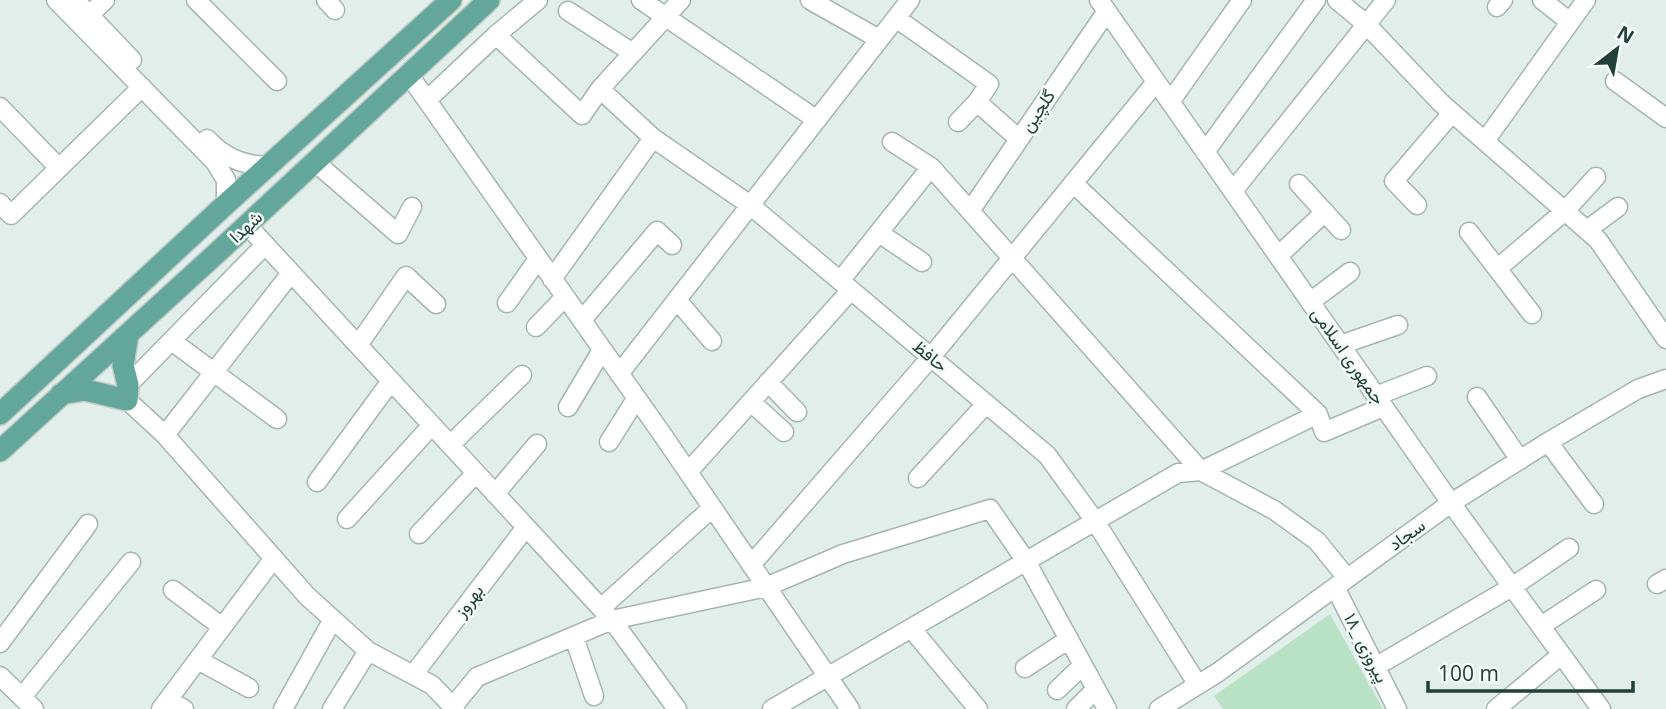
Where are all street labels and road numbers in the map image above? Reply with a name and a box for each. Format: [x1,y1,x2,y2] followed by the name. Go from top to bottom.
[1014,85,1061,137] street label: گلچین
[224,205,267,248] street label: شهدا
[1306,302,1391,409] street label: جمهوری اسلامی
[908,334,953,377] street label: حافظ
[1383,513,1430,556] street label: سجاد
[447,579,488,622] street label: بهروز
[1338,609,1395,687] street label: پیروزی _۱۸

